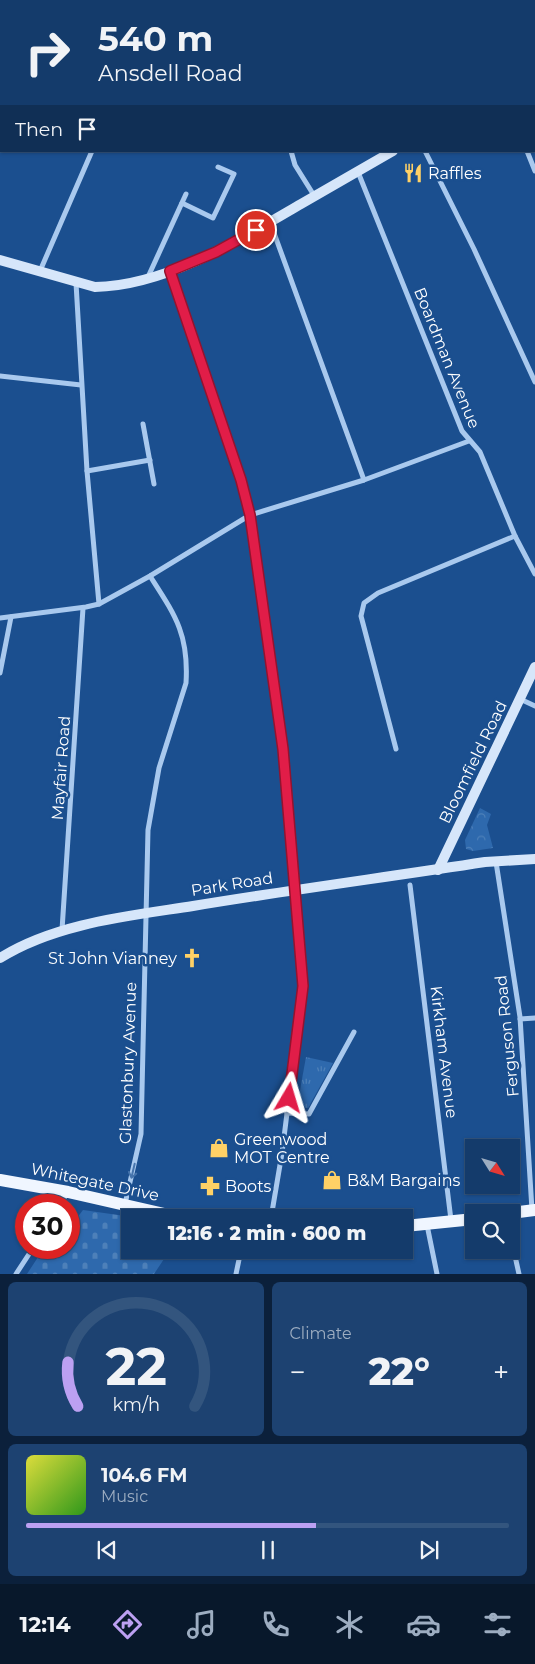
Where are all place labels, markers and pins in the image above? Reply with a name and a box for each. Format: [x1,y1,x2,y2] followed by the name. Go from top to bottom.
[402,162,424,184] restaurant icon: Raffles
[428,164,482,183] place label: Raffles
[235,209,277,251] pin
[181,947,203,969] church icon: St John Vianney
[48,949,177,968] place label: St John Vianney
[234,1130,330,1167] place label: Greenwood MOT Centre
[208,1137,230,1159] shop icon: Greenwood MOT Centre
[321,1169,343,1191] shop icon: B&M Bargains
[347,1171,460,1190] place label: B&M Bargains
[199,1175,221,1197] pharmacy icon: Boots
[225,1177,272,1196] place label: Boots

